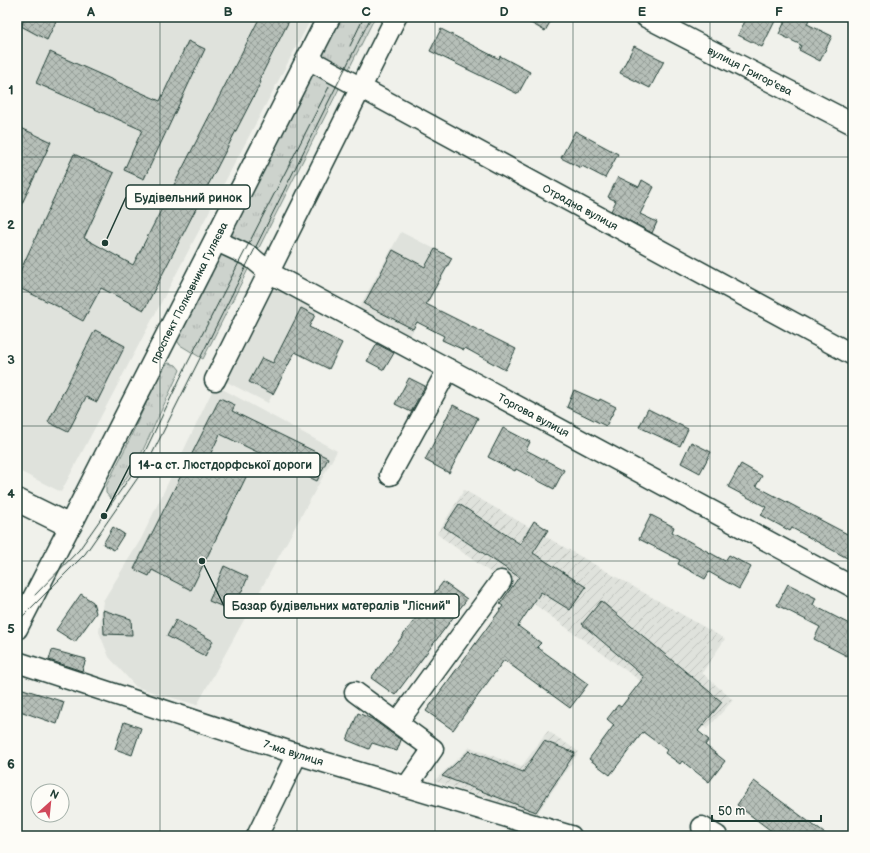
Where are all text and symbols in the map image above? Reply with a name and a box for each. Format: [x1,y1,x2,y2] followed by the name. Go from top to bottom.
[86,4,95,20] text: A
[223,4,233,20] text: B
[361,4,371,20] text: C
[499,4,509,20] text: D
[638,4,647,20] text: E
[775,4,783,20] text: F
[705,43,795,98] street label: вулиця Григор'єва
[8,82,14,98] text: 1
[540,181,620,233] street label: Отрадна вулиця
[126,185,250,209] callout: Будівельний ринок
[134,191,243,206] text: Будівельний ринок
[7,217,15,233] text: 2
[147,219,230,365] street label: проспект Полковника Гуляєва
[7,352,15,368] text: 3
[496,390,572,439] street label: Торгова вулиця
[130,453,320,477] callout: 14-а ст. Люстдорфської дороги
[138,458,312,473] text: 14-а ст. Люстдорфської дороги
[7,486,15,502] text: 4
[224,594,459,618] callout: Базар будівельних матералів "Лісний"
[232,599,450,614] text: Базар будівельних матералів "Лісний"
[7,621,15,637] text: 5
[262,737,325,768] street label: 7-ма вулиця
[7,756,15,772] text: 6
[30,783,70,823] north arrow
[48,787,61,802] text: N
[712,797,821,823] scale bar
[718,804,745,819] text: 50 m

